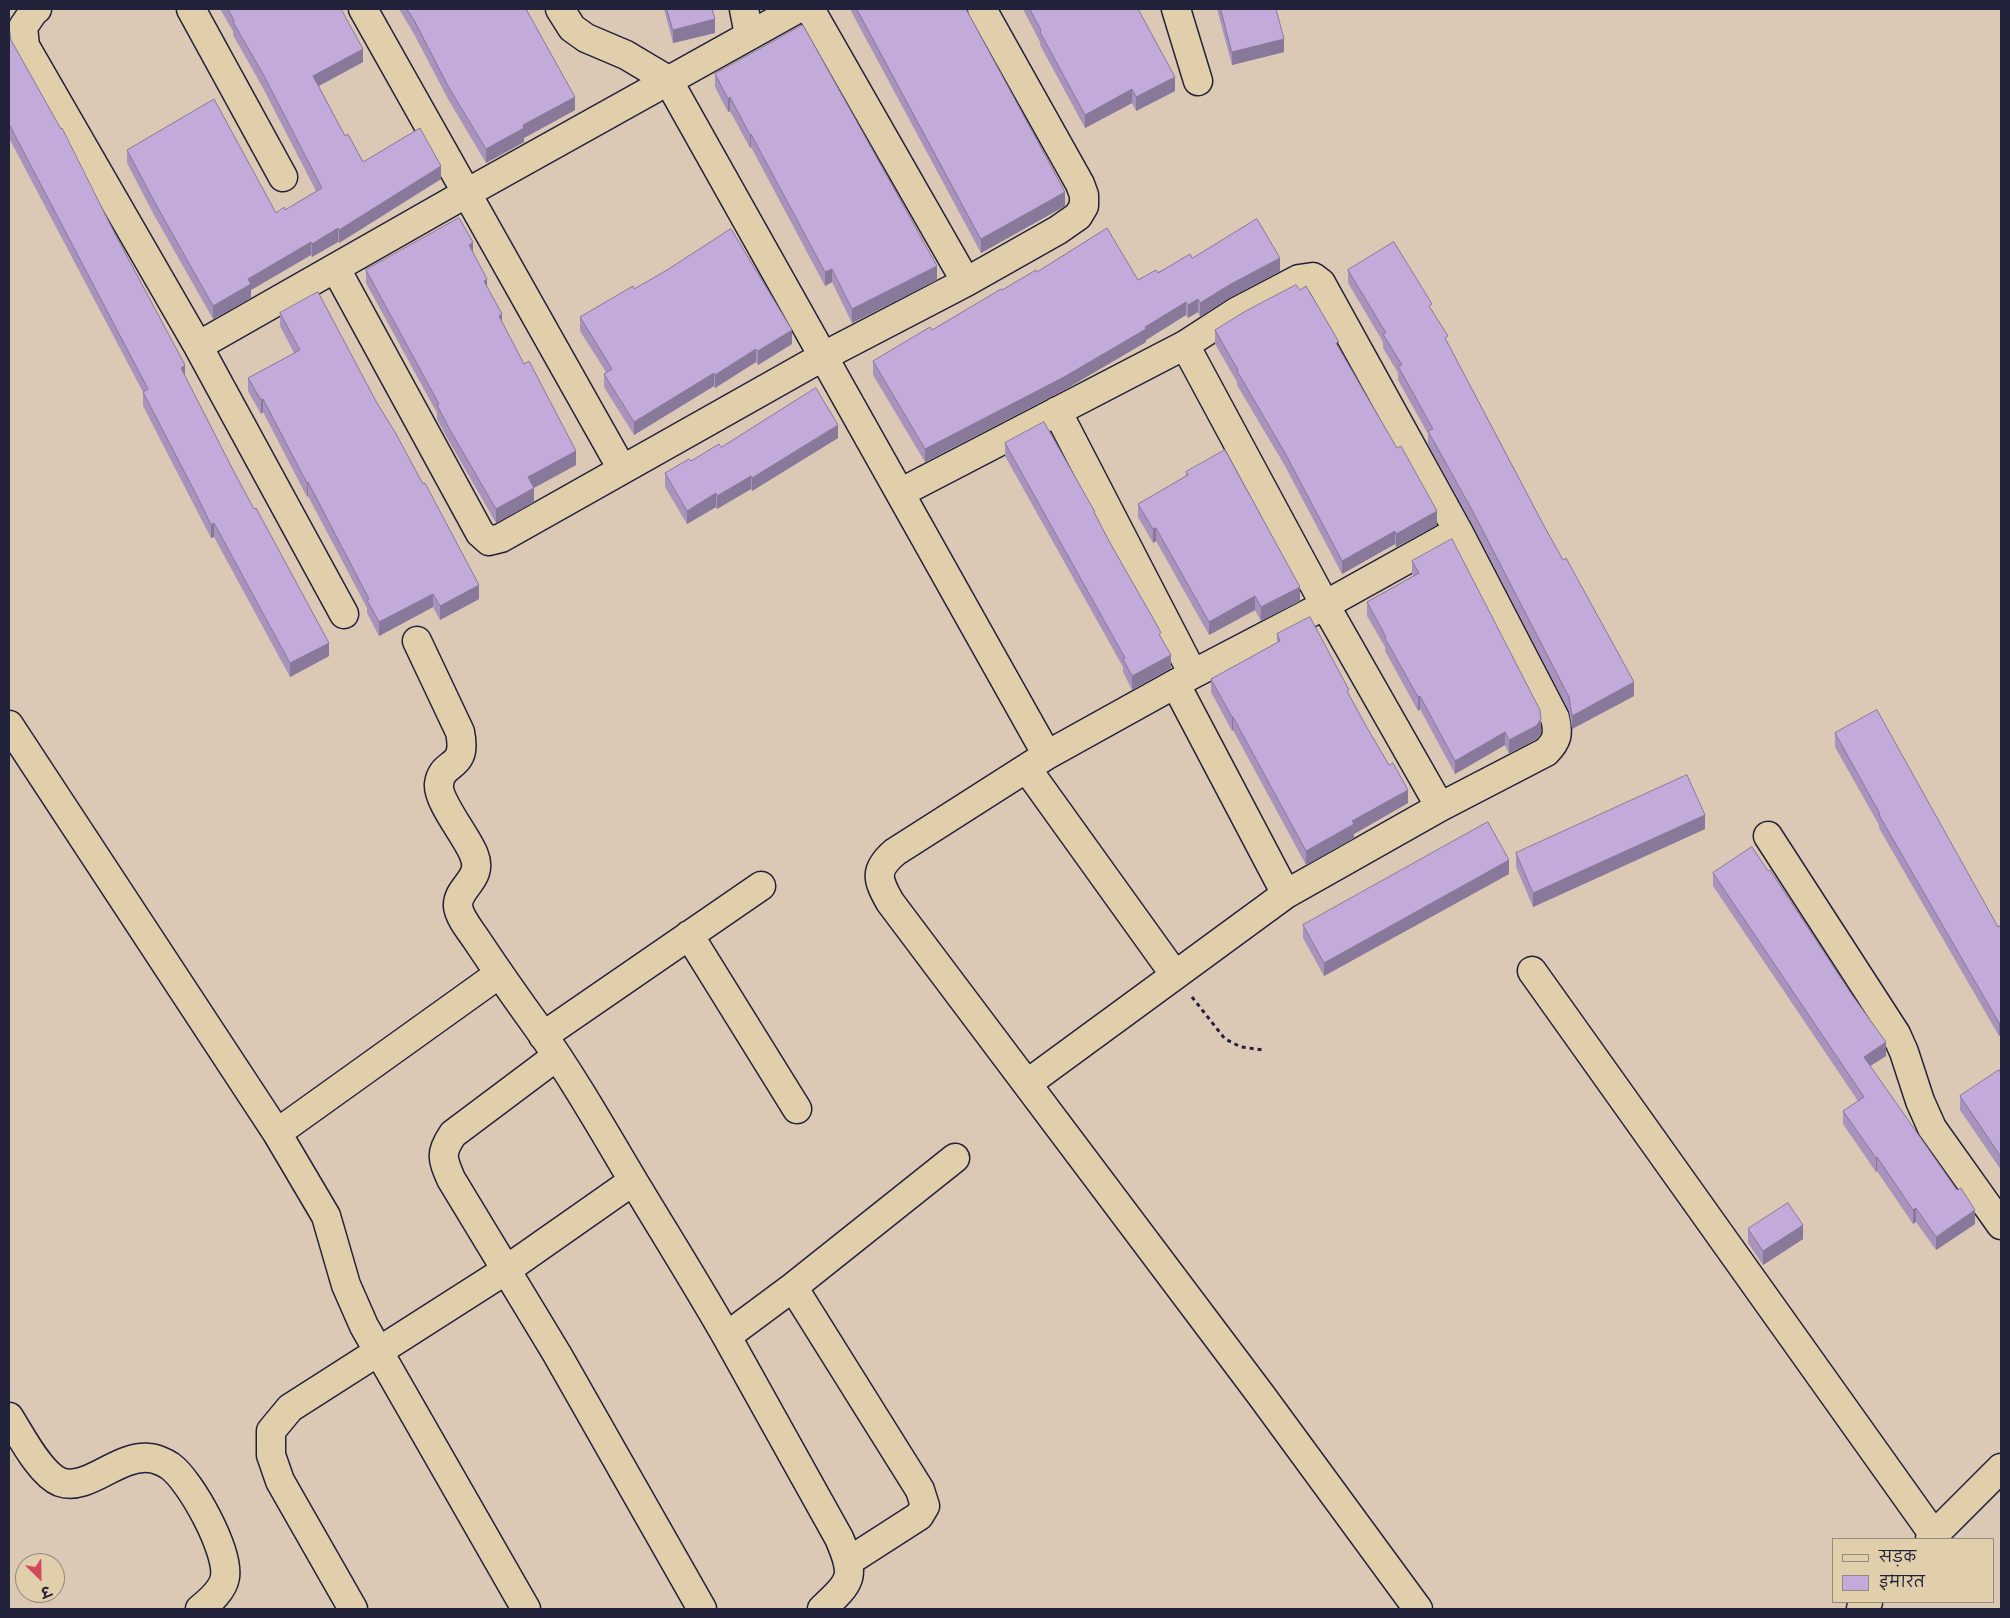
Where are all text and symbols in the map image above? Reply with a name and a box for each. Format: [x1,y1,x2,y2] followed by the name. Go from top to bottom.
[1832,1538,1995,1603] legend
[1879,1544,1916,1570] text: सड़क
[15,1553,65,1603] north arrow
[1879,1569,1925,1595] text: इमारत
[36,1578,55,1605] text: उ

